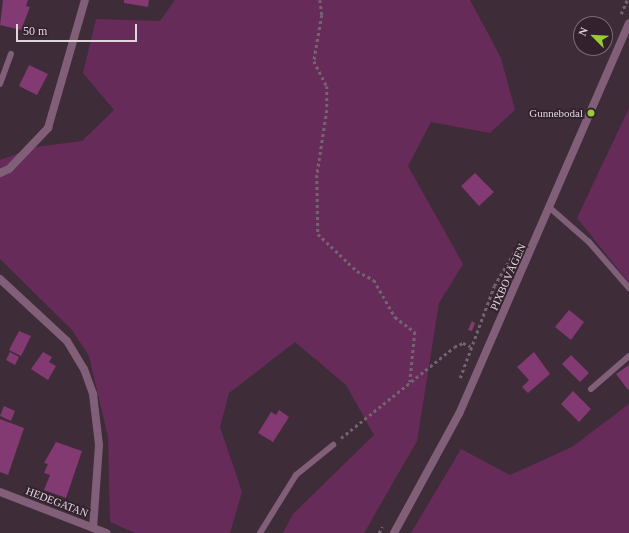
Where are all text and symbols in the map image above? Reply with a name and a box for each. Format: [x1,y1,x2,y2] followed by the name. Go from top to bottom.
[18,16,139,42] scale bar
[573,16,613,56] north arrow
[23,24,47,38] text: 50 m
[576,25,590,38] text: N
[529,106,583,120] place label: Gunnebodal
[586,108,596,118] marker: Gunnebodal
[487,242,529,312] street label: PIXBOVÄGEN
[24,484,90,520] street label: HEDEGATAN

